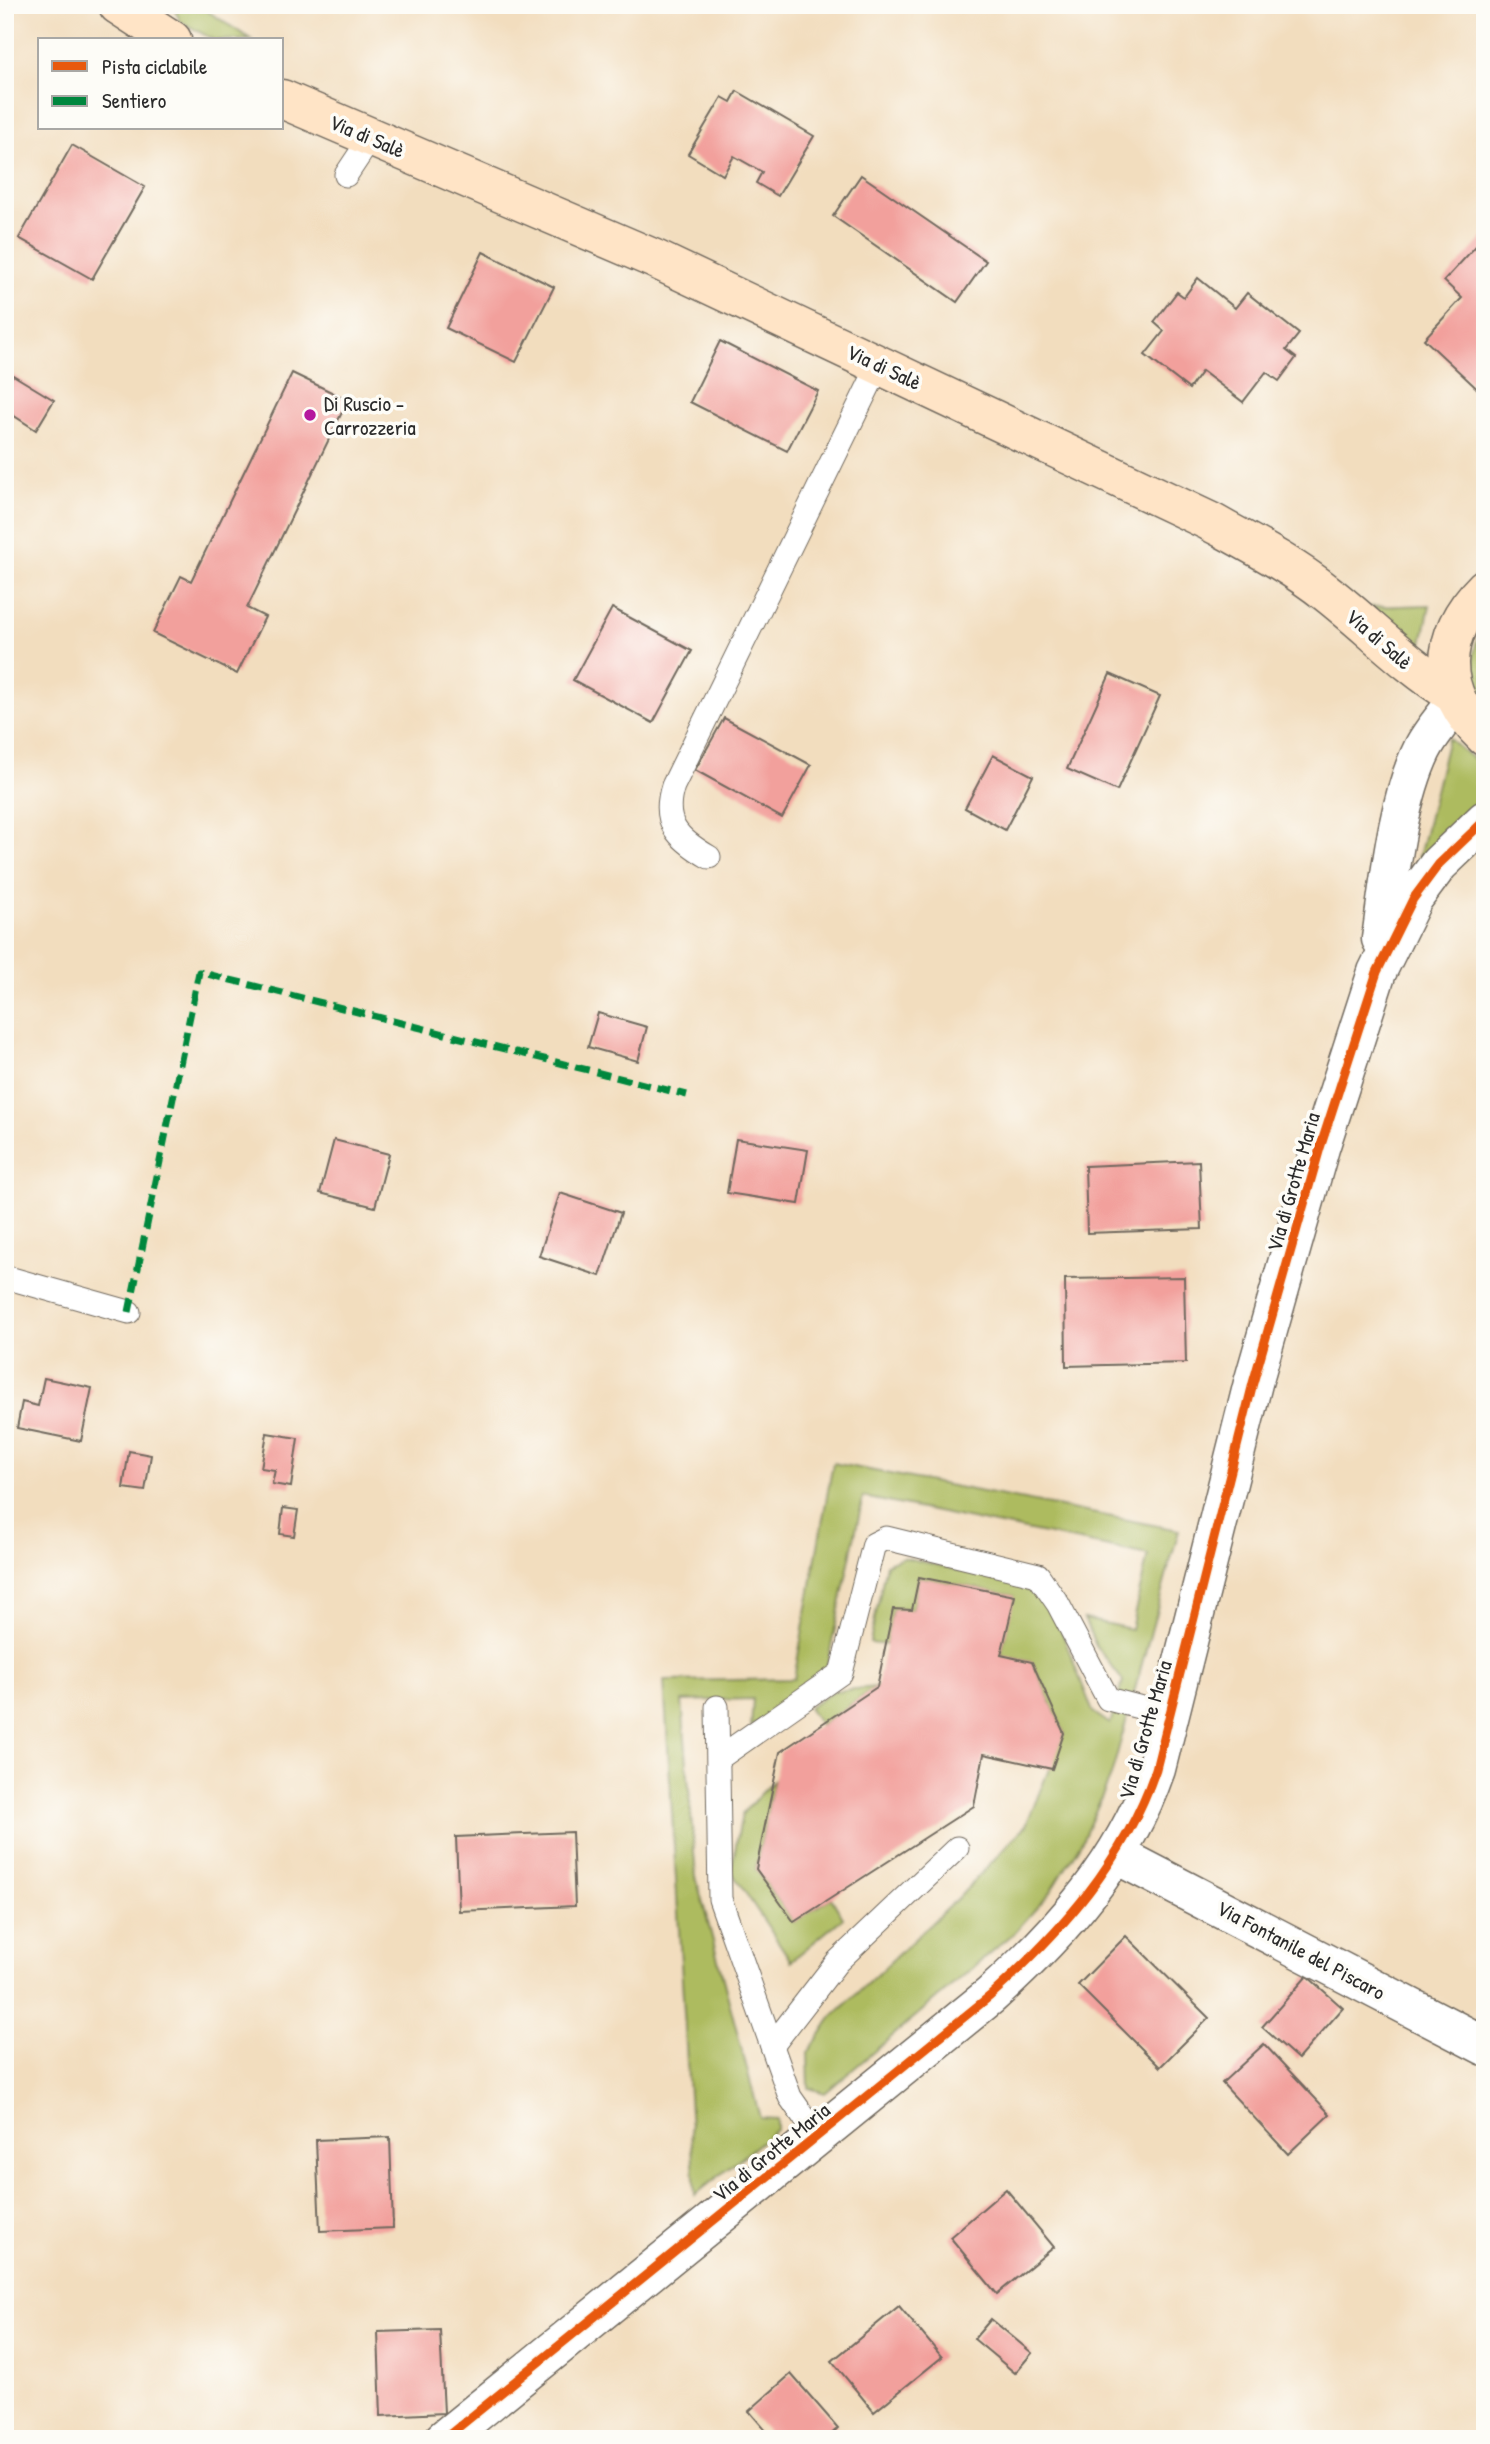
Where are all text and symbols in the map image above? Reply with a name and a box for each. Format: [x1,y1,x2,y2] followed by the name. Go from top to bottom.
[38,38,284,130] legend
[102,52,207,81] text: Pista ciclabile
[102,86,166,115] text: Sentiero
[325,107,409,165] street label: Via di Salè
[842,337,926,397] street label: Via di Salè
[324,389,416,442] place label: Di Ruscio - Carrozzeria
[302,407,318,423] marker: Di Ruscio - Carrozzeria
[1340,602,1418,676] street label: Via di Salè
[1259,1109,1327,1255] street label: Via di Grotte Maria
[1111,1657,1179,1803] street label: Via di Grotte Maria
[1212,1893,1390,2007] street label: Via Fontanile del Piscaro
[706,2096,836,2208] street label: Via di Grotte Maria

